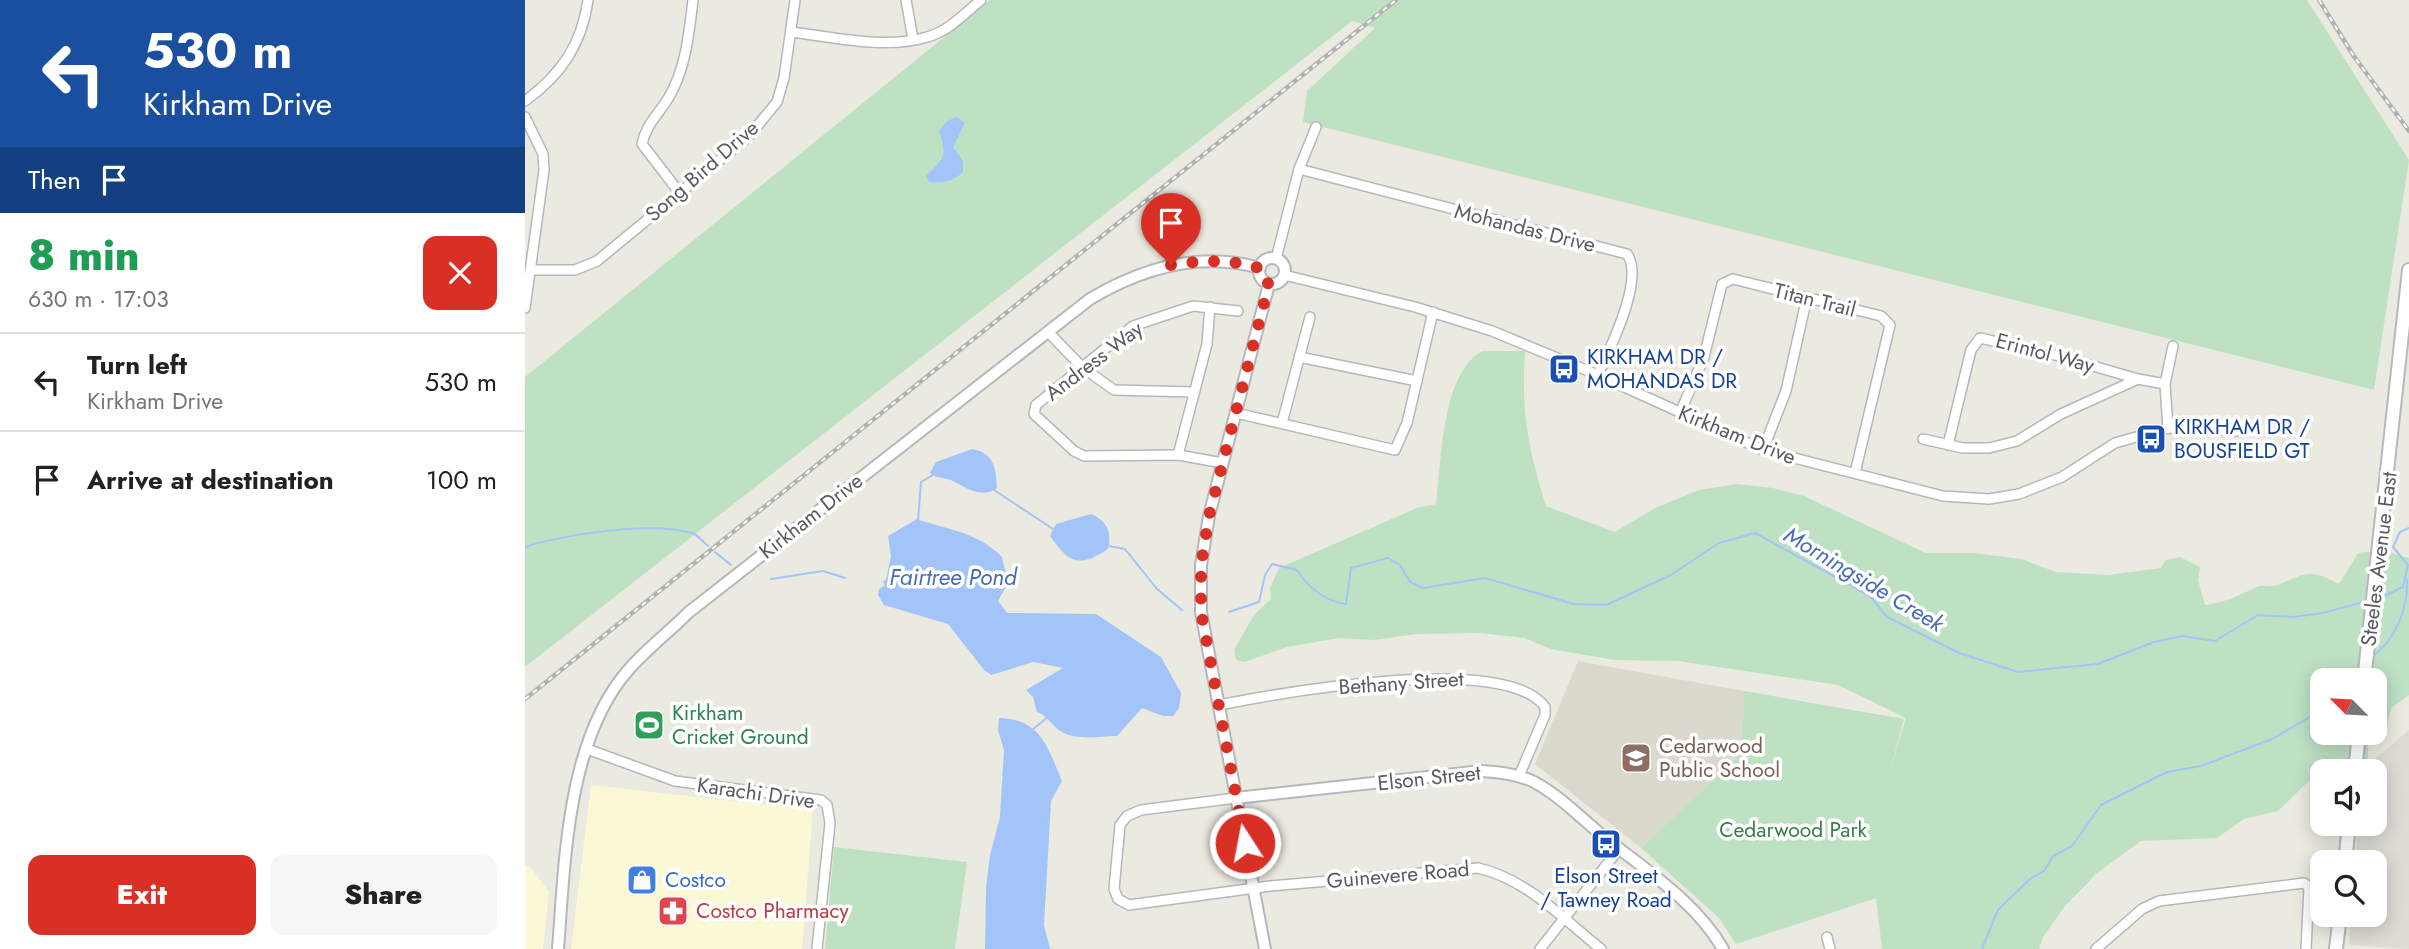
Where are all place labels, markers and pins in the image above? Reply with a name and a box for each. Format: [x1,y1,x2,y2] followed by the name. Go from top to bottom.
[1141,193,1201,265] pin
[1587,342,1737,396] place label: KIRKHAM DR / MOHANDAS DR
[1547,352,1581,386] bus stop icon: KIRKHAM DR / MOHANDAS DR
[2174,412,2310,466] place label: KIRKHAM DR / BOUSFIELD GT
[2134,422,2168,456] bus stop icon: KIRKHAM DR / BOUSFIELD GT
[672,698,809,752] place label: Kirkham Cricket Ground
[632,708,666,742] sports icon: Kirkham Cricket Ground
[1659,731,1780,785] place label: Cedarwood Public School
[1619,741,1653,775] school or university icon: Cedarwood Public School
[1589,827,1623,861] bus stop icon: Elson Street / Tawney Road
[1540,861,1672,915] place label: Elson Street / Tawney Road
[625,863,659,897] shop icon: Costco
[665,865,726,895] place label: Costco
[656,894,690,928] pharmacy icon: Costco Pharmacy
[696,896,850,926] place label: Costco Pharmacy

